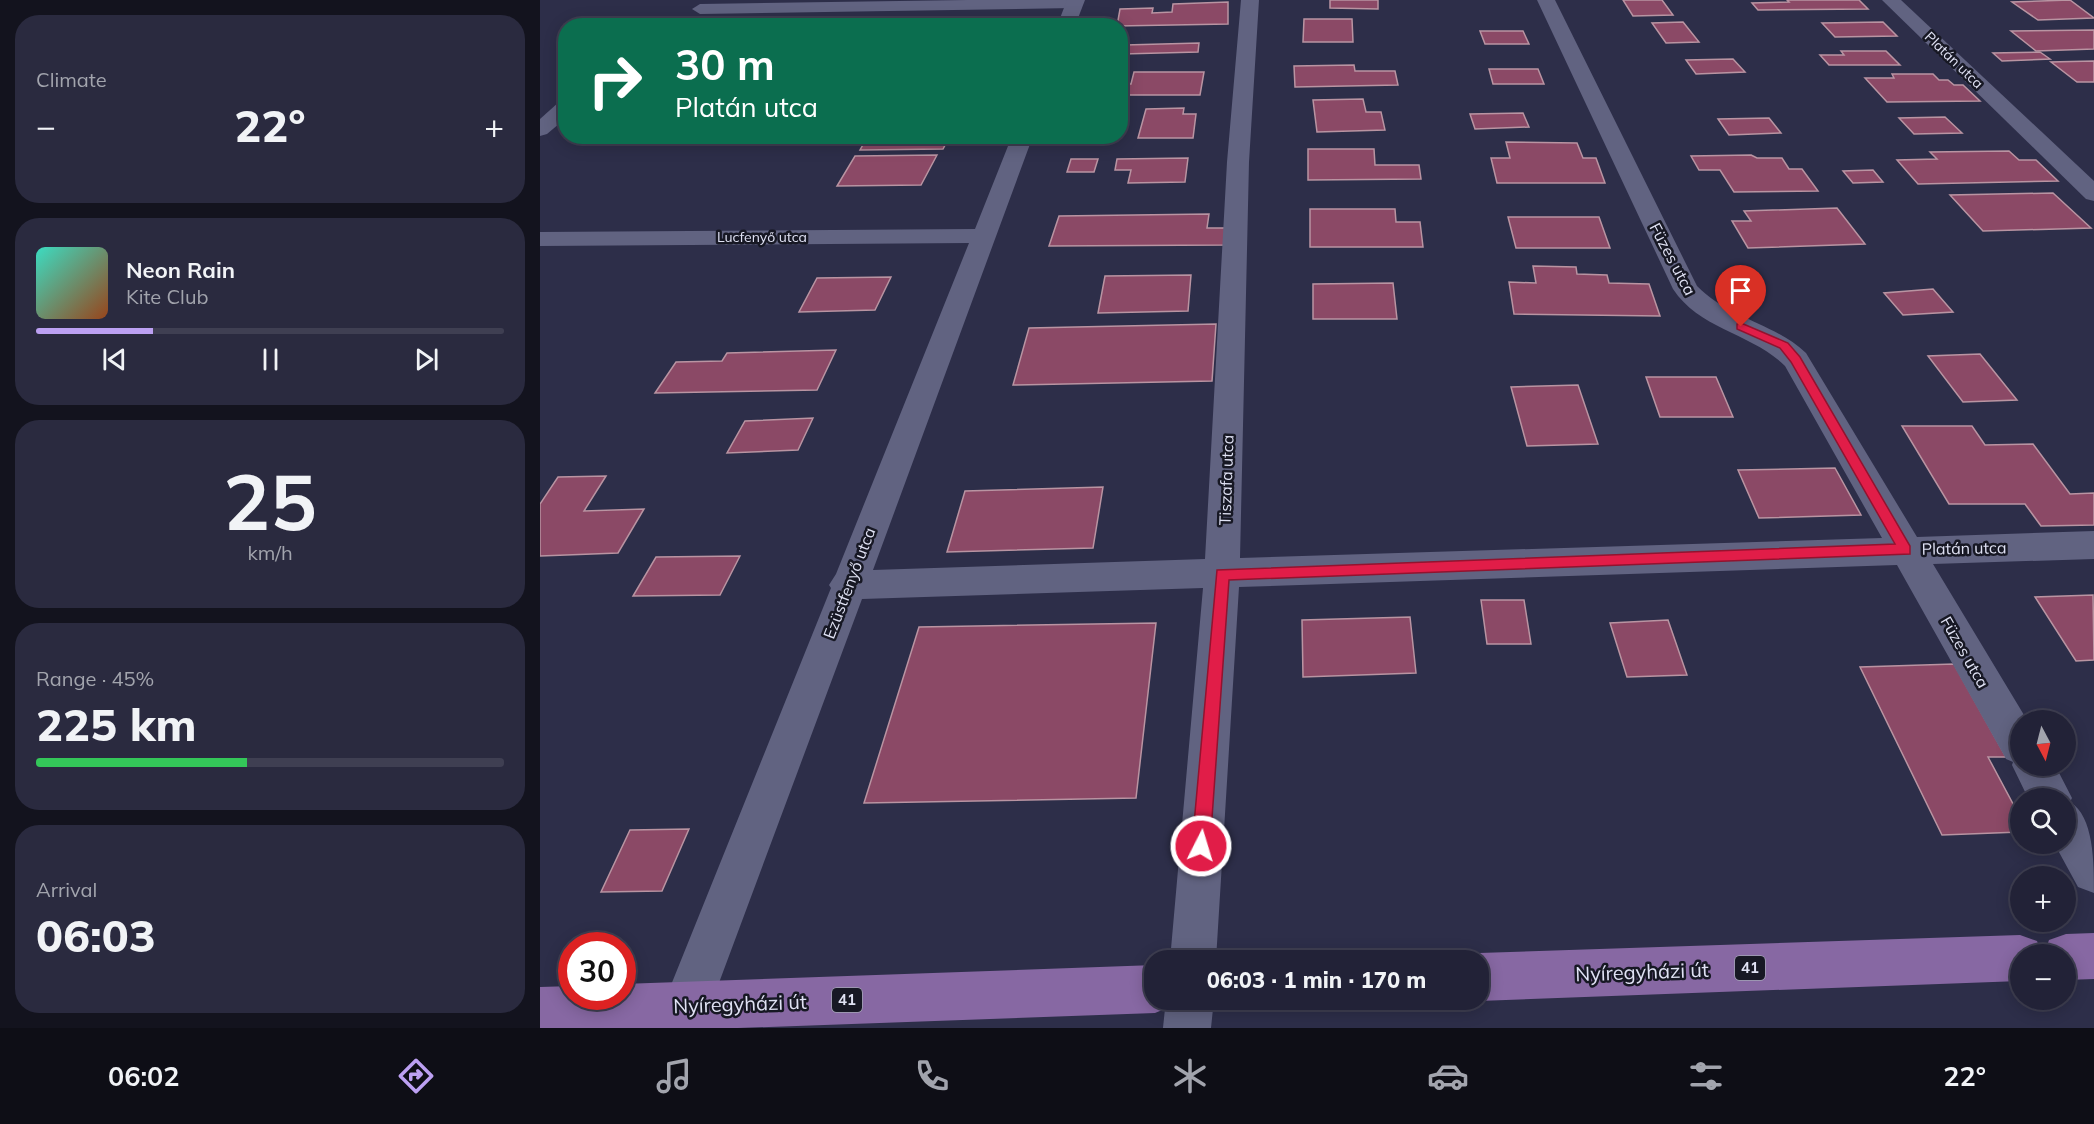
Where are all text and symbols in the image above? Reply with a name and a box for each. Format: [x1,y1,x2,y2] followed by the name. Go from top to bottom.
[1921,28,1987,92] street label: Platán utca
[675,38,775,91] text: 30 m
[576,42,654,120] icon: right
[36,67,107,92] text: Climate
[675,90,818,124] text: Platán utca
[234,97,306,153] text: 22°
[36,105,56,146] text: −
[484,105,504,146] text: +
[1646,219,1700,299] street label: Füzes utca
[717,228,807,246] street label: Lucfenyő utca
[126,256,235,284] text: Neon Rain
[1715,265,1766,327] pin
[1724,274,1757,307] icon: arrive
[126,284,208,309] text: Kite Club
[98,343,131,376] icon: previous
[254,343,287,376] icon: pause
[410,343,443,376] icon: next
[1214,434,1238,526] street label: Tiszafa utca
[223,452,317,550] text: 25
[819,525,879,641] street label: Ezüstfenyő utca
[1921,537,2007,559] street label: Platán utca
[247,540,293,565] text: km/h
[1937,613,1993,691] street label: Füzes utca
[36,666,154,691] text: Range · 45%
[36,696,197,752] text: 225 km
[2010,710,2076,776] north arrow
[2010,710,2076,1010] map controls
[2010,788,2076,854] button: search
[1169,814,1233,878] position arrow
[2010,866,2076,932] button: +
[36,877,97,902] text: Arrival
[36,907,156,963] text: 06:03
[558,932,636,1010] speed limit sign: 30
[2010,944,2076,1010] button: −
[1735,956,1765,980] road number: 41
[1575,957,1709,986] street label: Nyíregyházi út
[1207,966,1426,994] text: 06:03 · 1 min · 170 m
[832,988,862,1012] road number: 41
[673,989,807,1018] street label: Nyíregyházi út
[395,1055,437,1097] icon: directions
[653,1055,695,1097] icon: music
[911,1055,953,1097] icon: phone
[1169,1055,1211,1097] icon: climate
[1427,1055,1469,1097] icon: car
[1685,1055,1727,1097] icon: filters
[108,1059,179,1093] text: 06:02
[1943,1059,1986,1093] text: 22°

